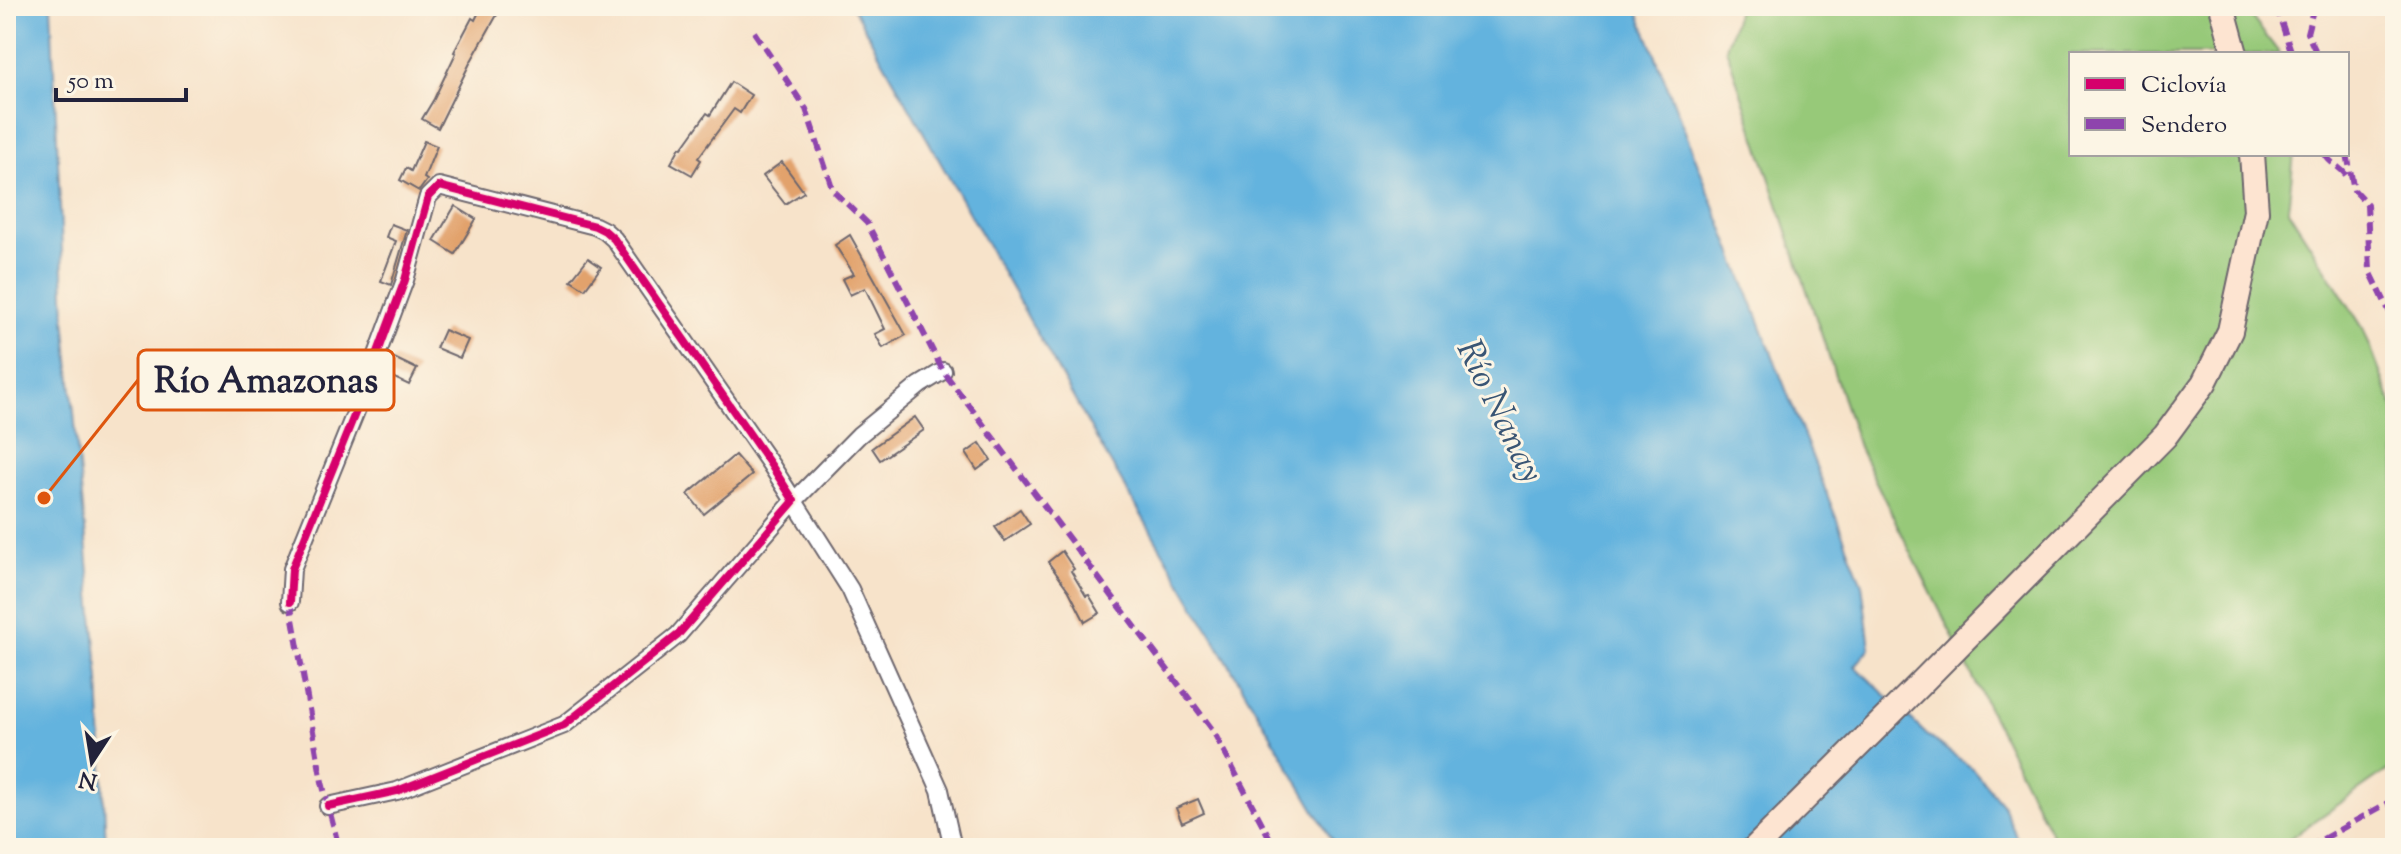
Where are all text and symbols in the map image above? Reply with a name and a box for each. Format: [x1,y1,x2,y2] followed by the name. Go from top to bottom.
[56,52,186,102] scale bar
[2069,52,2349,156] legend
[66,65,114,99] text: 50 m
[2141,69,2227,103] text: Ciclovía
[2141,109,2227,143] text: Sendero
[1441,332,1555,492] water label: Río Nanay
[138,350,394,410] callout: Río Amazonas
[154,357,378,409] text: Río Amazonas
[52,722,132,802] north arrow
[76,761,100,796] text: N

